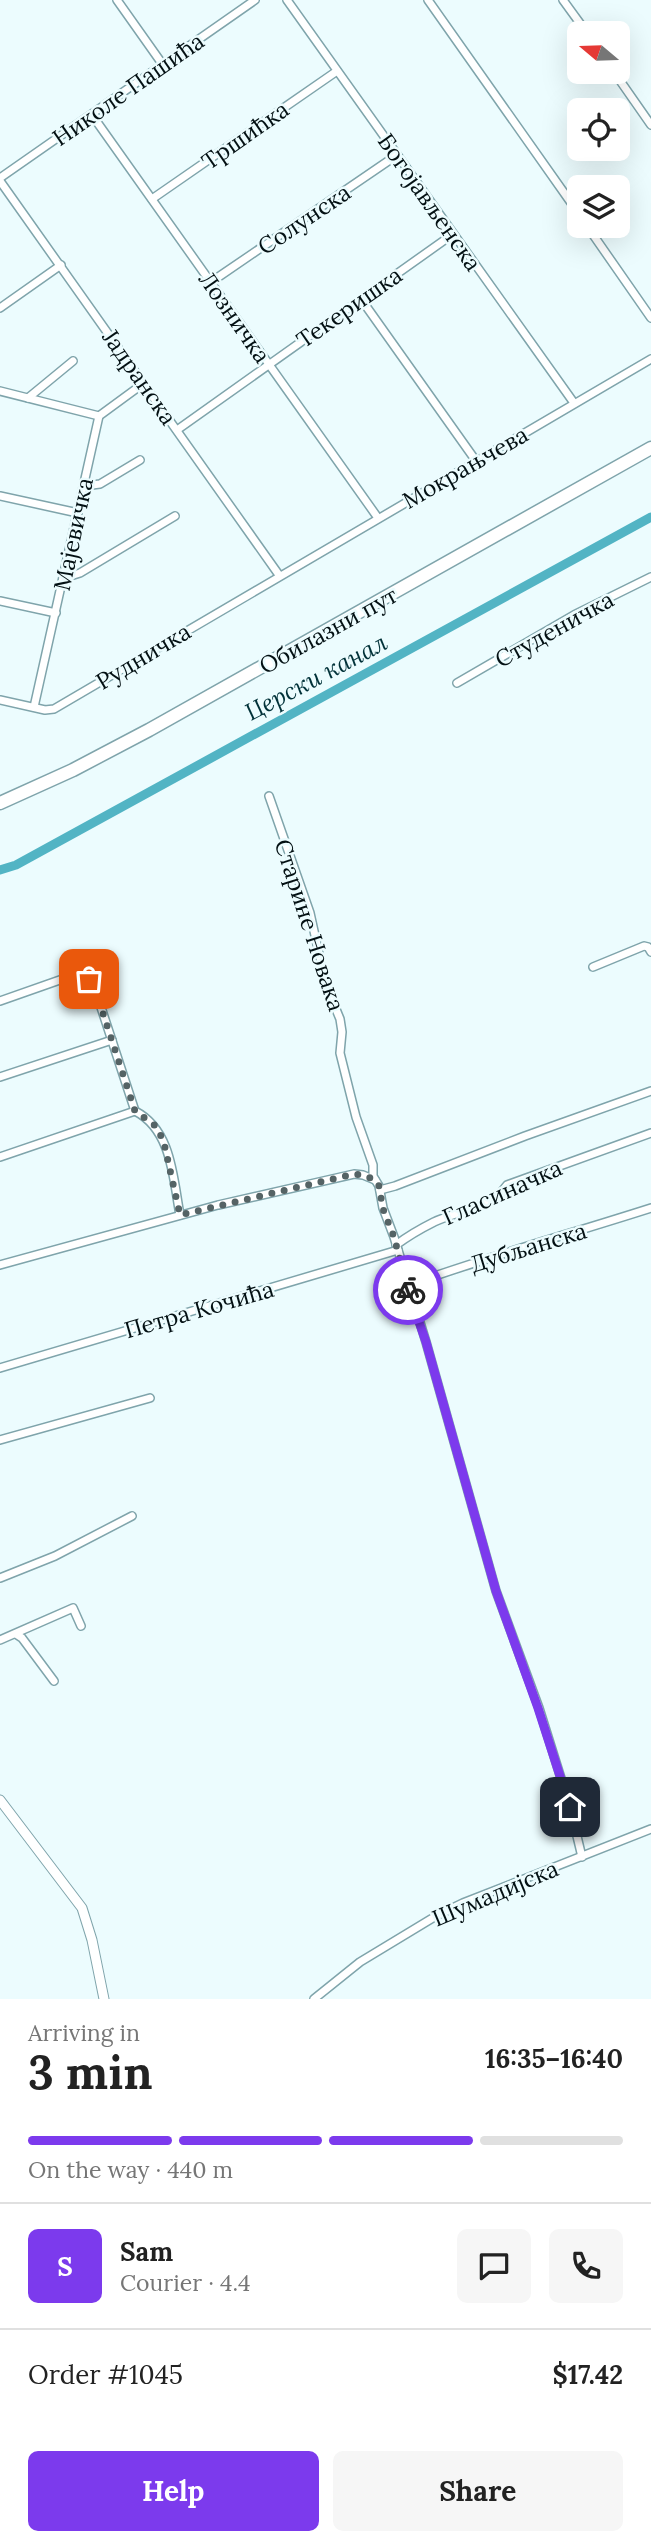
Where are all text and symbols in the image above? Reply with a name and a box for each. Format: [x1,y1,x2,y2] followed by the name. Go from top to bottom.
[567,21,630,84] north arrow
[567,21,630,238] map controls
[47,26,209,152] street label: Николе Пашића
[196,94,294,176] street label: Тршићка
[567,98,630,161] button: locate
[372,127,488,277] street label: Богојављенска
[567,175,630,238] button: layers
[252,177,356,261] street label: Солунска
[291,260,407,354] street label: Текеришка
[193,266,277,369] street label: Лозничка
[96,323,184,430] street label: Јадранска
[397,419,533,515] street label: Мокрањчева
[47,475,99,593] street label: Мајевичка
[254,580,402,680] street label: Обилазни пут
[489,584,619,674] street label: Студеничка
[90,616,196,696] street label: Рудничка
[240,627,392,727] water label: Церски канал
[269,835,352,1015] street label: Старине Новака
[59,949,119,1009] pin
[70,960,108,998] icon: bag
[438,1153,566,1231] street label: Гласиначка
[466,1215,590,1278] street label: Дубљанска
[373,1255,443,1325] courier
[389,1271,427,1309] icon: bike
[121,1274,277,1344] street label: Петра Кочића
[540,1777,600,1837] pin
[551,1788,589,1826] icon: home
[428,1853,563,1933] street label: Шумадијска
[28,2018,140,2047] text: Arriving in
[485,2042,623,2075] text: 16:35–16:40
[28,2043,153,2102] text: 3 min
[28,2155,233,2184] text: On the way · 440 m
[457,2229,531,2303] button: chat
[549,2229,623,2303] button: phone
[120,2235,173,2268] text: Sam
[57,2250,73,2283] text: S
[120,2268,251,2297] text: Courier · 4.4
[28,2358,183,2391] text: Order #1045
[552,2358,623,2391] text: $17.42
[28,2451,319,2531] button: Help
[333,2451,623,2531] button: Share

